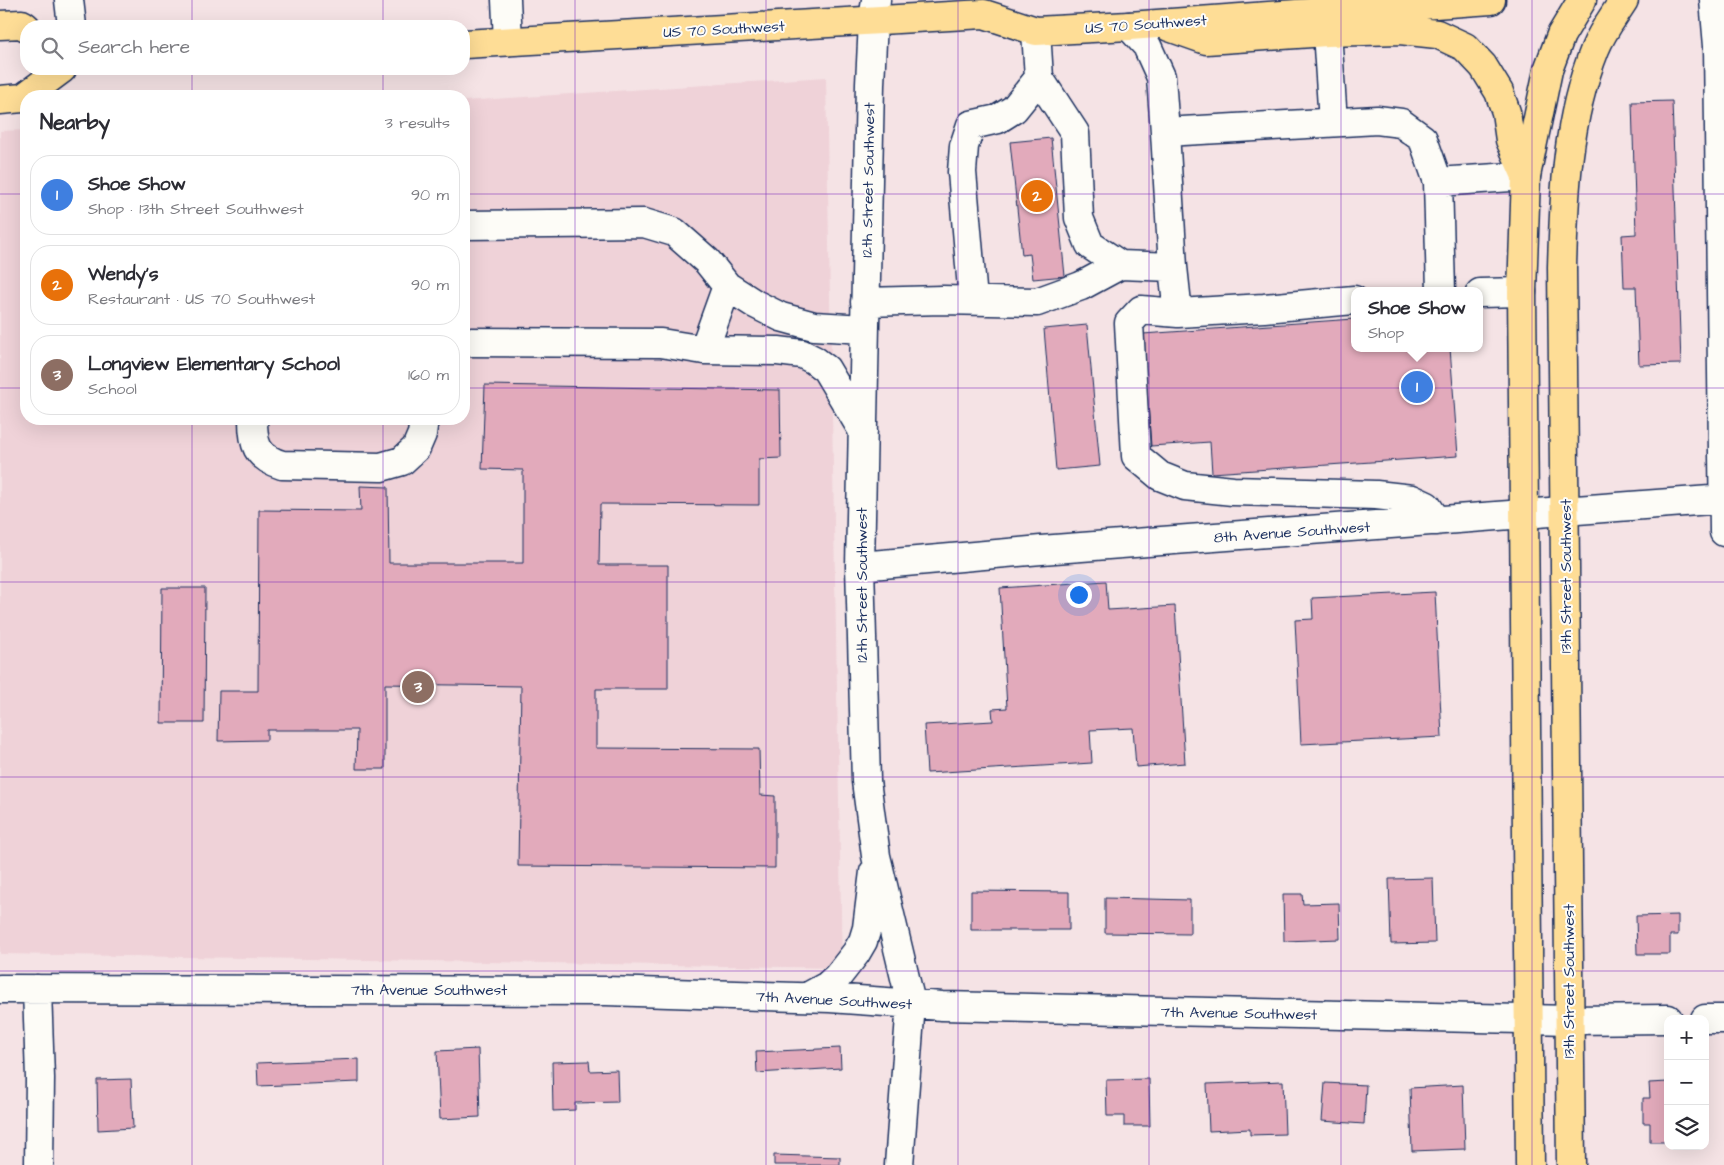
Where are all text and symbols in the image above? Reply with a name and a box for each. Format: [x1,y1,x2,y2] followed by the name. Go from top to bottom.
[1085,10,1208,39] street label: US 70 Southwest
[663,16,785,43] street label: US 70 Southwest
[20,20,470,75] search box
[38,34,66,62] icon: search
[78,34,190,61] text: Search here
[857,102,880,258] street label: 12th Street Southwest
[40,108,110,137] text: Nearby
[385,112,450,134] text: 3 results
[88,171,186,198] text: Shoe Show
[1021,177,1053,215] pin: 2
[56,184,58,206] text: 1
[411,184,449,206] text: 90 m
[88,198,304,220] text: Shop · 13th Street Southwest
[88,261,158,288] text: Wendy's
[52,274,62,296] text: 2
[411,274,449,296] text: 90 m
[1351,287,1483,352] popup
[88,288,315,310] text: Restaurant · US 70 Southwest
[1368,295,1466,322] text: Shoe Show
[1368,322,1404,344] text: Shop
[88,351,340,378] text: Longview Elementary School
[53,364,61,386] text: 3
[408,364,449,386] text: 160 m
[1401,368,1433,406] pin: 1
[88,378,137,400] text: School
[1556,499,1577,653] street label: 13th Street Southwest
[852,507,873,663] street label: 12th Street Southwest
[1213,517,1371,548] street label: 8th Avenue Southwest
[1066,582,1092,608] your location
[402,668,434,706] pin: 3
[1559,904,1580,1058] street label: 13th Street Southwest
[351,980,507,1001] street label: 7th Avenue Southwest
[755,986,913,1015] street label: 7th Avenue Southwest
[1161,1002,1317,1025] street label: 7th Avenue Southwest
[1664,1015,1709,1150] map controls
[1664,1015,1709,1060] button: +
[1664,1060,1709,1105] button: −
[1664,1105,1709,1150] button: layers

